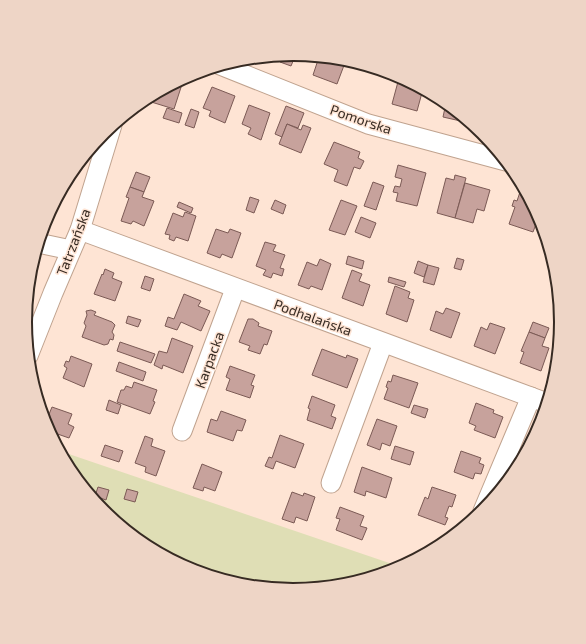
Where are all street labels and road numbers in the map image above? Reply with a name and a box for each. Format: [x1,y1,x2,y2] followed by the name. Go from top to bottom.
[328,101,394,137] street label: Pomorska
[52,206,94,278] street label: Tatrzańska
[272,295,354,339] street label: Podhalańska
[191,329,227,391] street label: Karpacka

